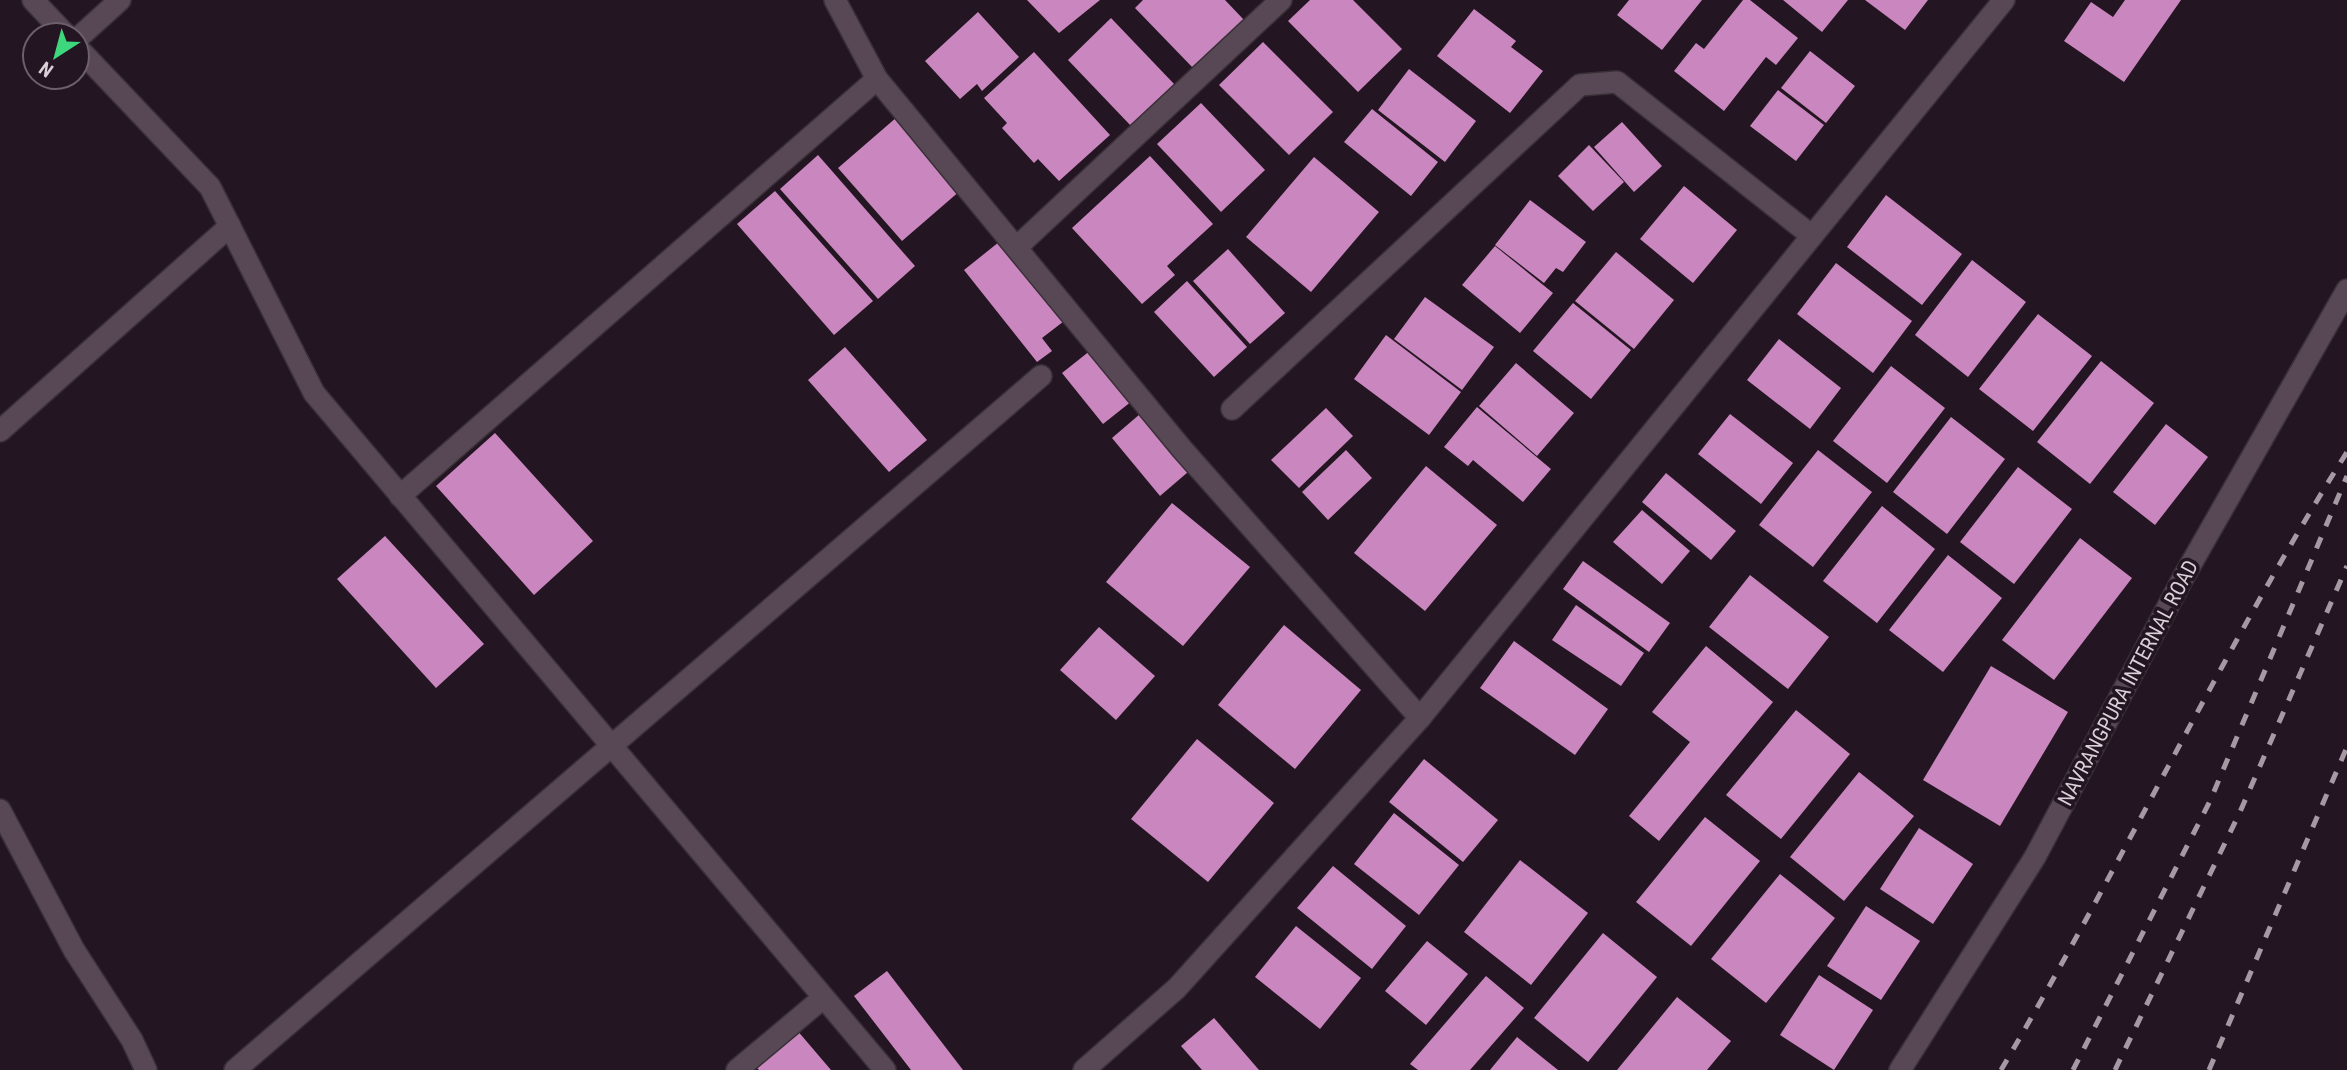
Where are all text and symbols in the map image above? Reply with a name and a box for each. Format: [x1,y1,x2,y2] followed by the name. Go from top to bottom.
[21,21,91,91] north arrow
[35,57,58,82] text: N
[2053,556,2203,810] street label: NAVRANGPURA INTERNAL ROAD

